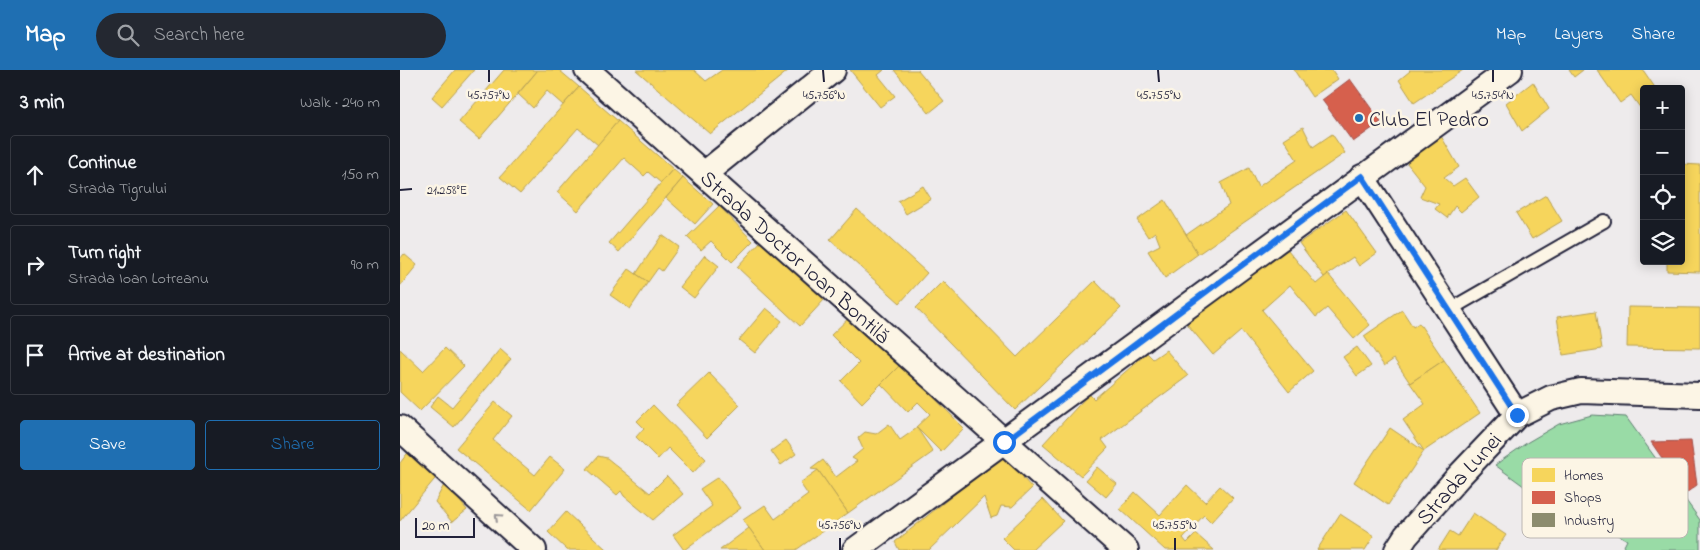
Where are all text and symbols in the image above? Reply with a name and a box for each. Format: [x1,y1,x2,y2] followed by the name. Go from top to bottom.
[96,13,446,58] search box
[25,18,66,53] text: Map
[114,21,142,49] icon: search
[154,22,245,49] text: Search here
[1496,22,1526,48] text: Map
[1554,22,1604,48] text: Layers
[1632,22,1675,48] text: Share
[1640,85,1685,265] map controls
[1640,85,1685,130] button: +
[468,87,510,105] text: 45.757°N
[803,87,845,105] text: 45.756°N
[1137,87,1181,105] text: 45.755°N
[1472,87,1514,105] text: 45.754°N
[20,88,64,118] text: 3 min
[300,91,380,115] text: Walk · 240 m
[1369,105,1489,137] place label: Club El Pedro
[1353,112,1365,124] marker: Club El Pedro
[1640,130,1685,175] button: −
[68,150,136,177] text: Continue
[21,161,49,189] icon: ahead
[341,163,379,187] text: 150 m
[692,164,896,353] street label: Strada Doctor Ioan Bontilă
[1640,175,1685,220] button: locate
[68,177,167,201] text: Strada Tigrului
[427,182,467,200] text: 21.258°E
[1640,220,1685,265] button: layers
[68,240,141,267] text: Turn right
[21,251,49,279] icon: right
[351,253,379,277] text: 90 m
[68,267,209,291] text: Strada Ioan Lotreanu
[21,341,49,369] icon: arrive
[68,342,225,369] text: Arrive at destination
[1506,404,1529,427] route end
[20,420,195,470] button: Save
[205,420,380,470] button: Share
[1410,426,1511,534] street label: Strada Lunei
[993,431,1016,454] route start
[1522,458,1688,538] legend
[1564,466,1604,487] text: Homes
[1564,488,1602,509] text: Shops
[1564,511,1614,533] text: Industry
[494,514,503,523] one-way arrow
[415,515,475,538] scale bar
[422,516,449,537] text: 20 m
[819,517,861,535] text: 45.756°N
[1153,517,1197,535] text: 45.755°N

